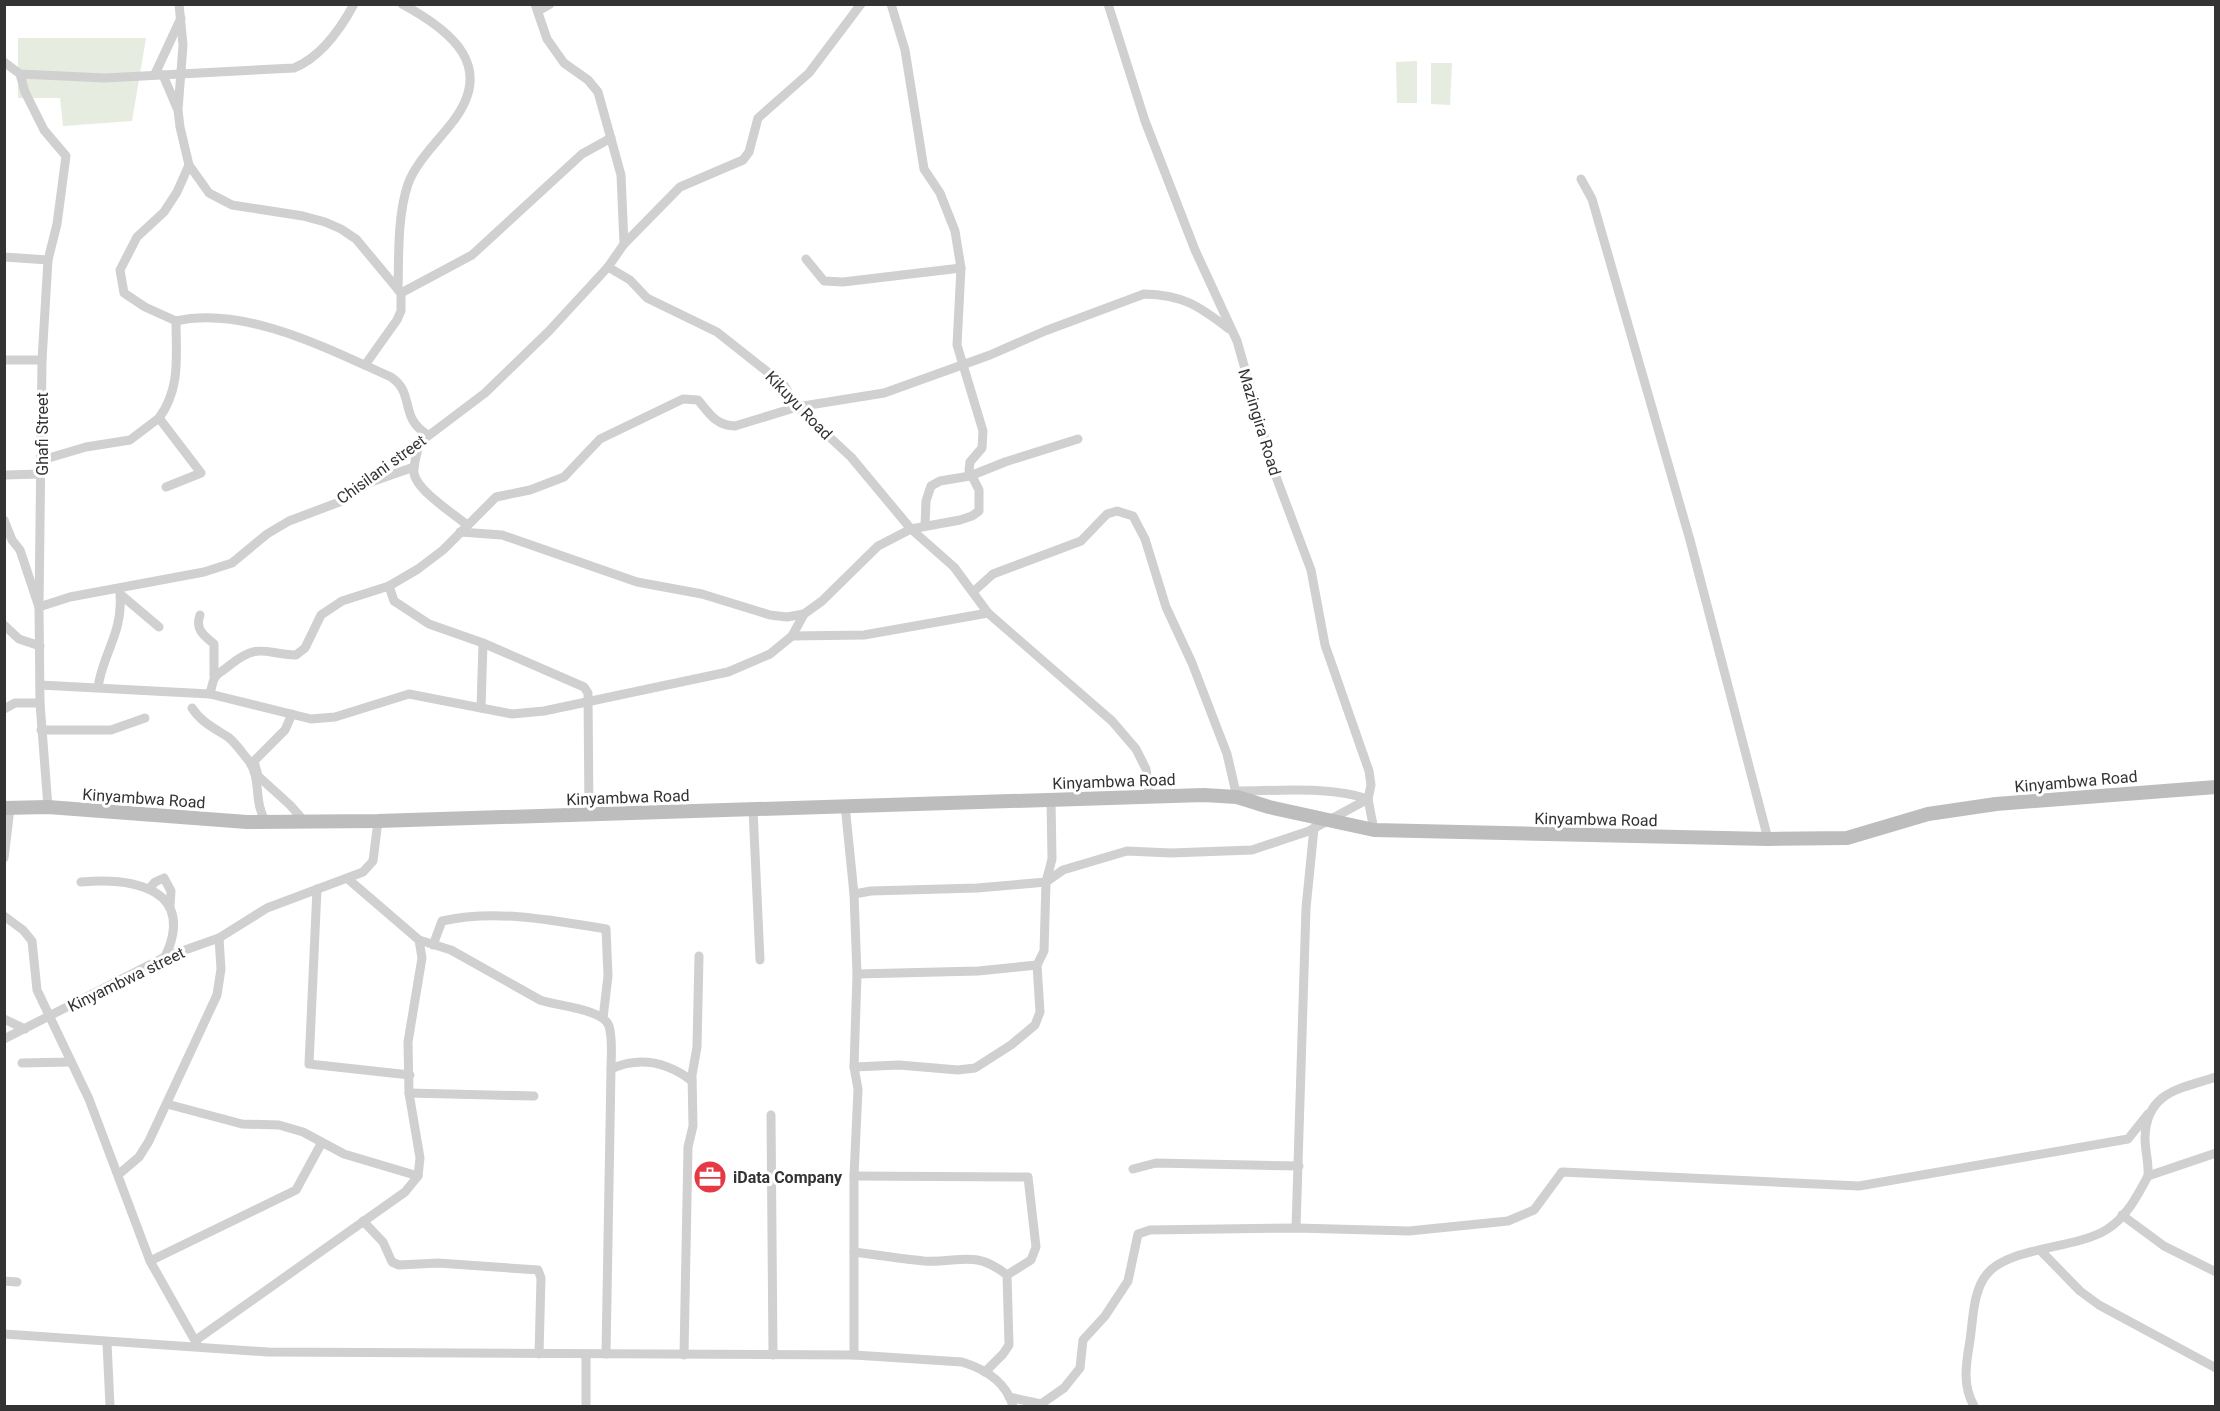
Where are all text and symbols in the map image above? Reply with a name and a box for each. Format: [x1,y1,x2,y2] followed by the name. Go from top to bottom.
[1234,366,1285,478] street label: Mazingira Road
[761,367,836,444] street label: Kikuyu Road
[33,392,52,476] street label: Ghafi Street
[333,431,430,508] street label: Chisilani street
[2014,767,2138,796] street label: Kinyambwa Road
[1052,770,1176,793] street label: Kinyambwa Road
[82,785,206,812] street label: Kinyambwa Road
[566,786,690,809] street label: Kinyambwa Road
[1534,809,1658,830] street label: Kinyambwa Road
[65,943,188,1016] street label: Kinyambwa street
[692,1159,728,1195] office icon: iData Company
[733,1168,843,1187] place label: iData Company

